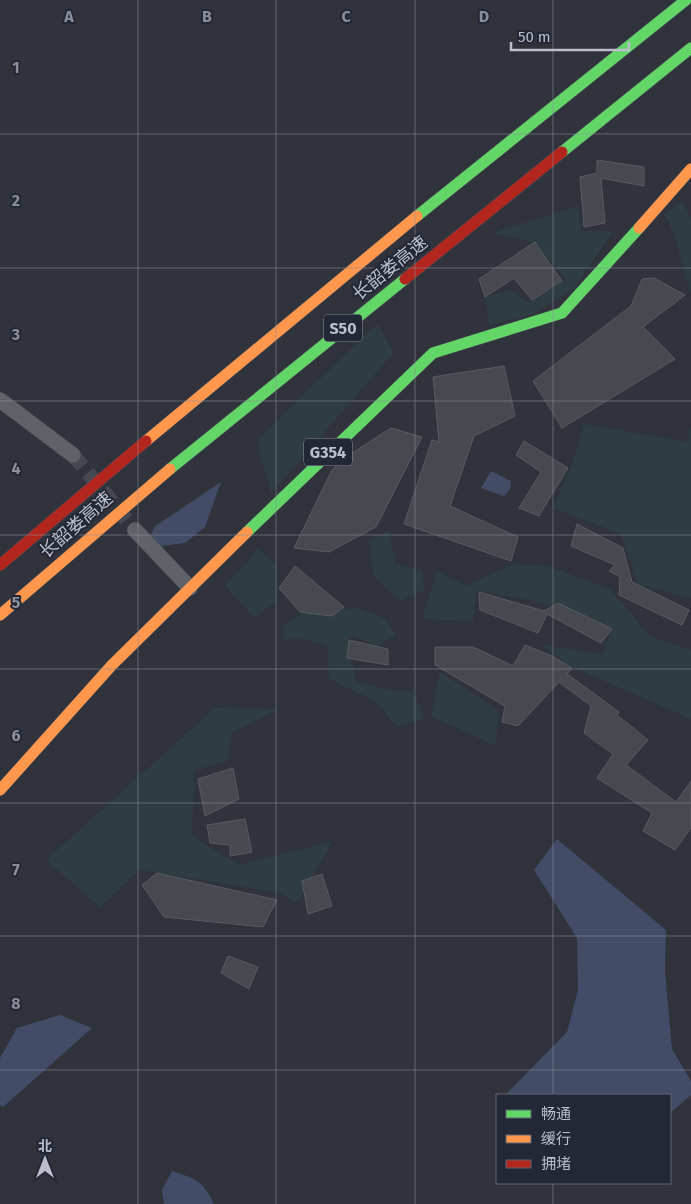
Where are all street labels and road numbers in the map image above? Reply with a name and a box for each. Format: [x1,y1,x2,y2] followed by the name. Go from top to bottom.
[348,231,432,305] street label: 长韶娄高速
[324,314,362,342] road number: S50
[304,438,352,466] road number: G354
[35,487,117,563] street label: 长韶娄高速

